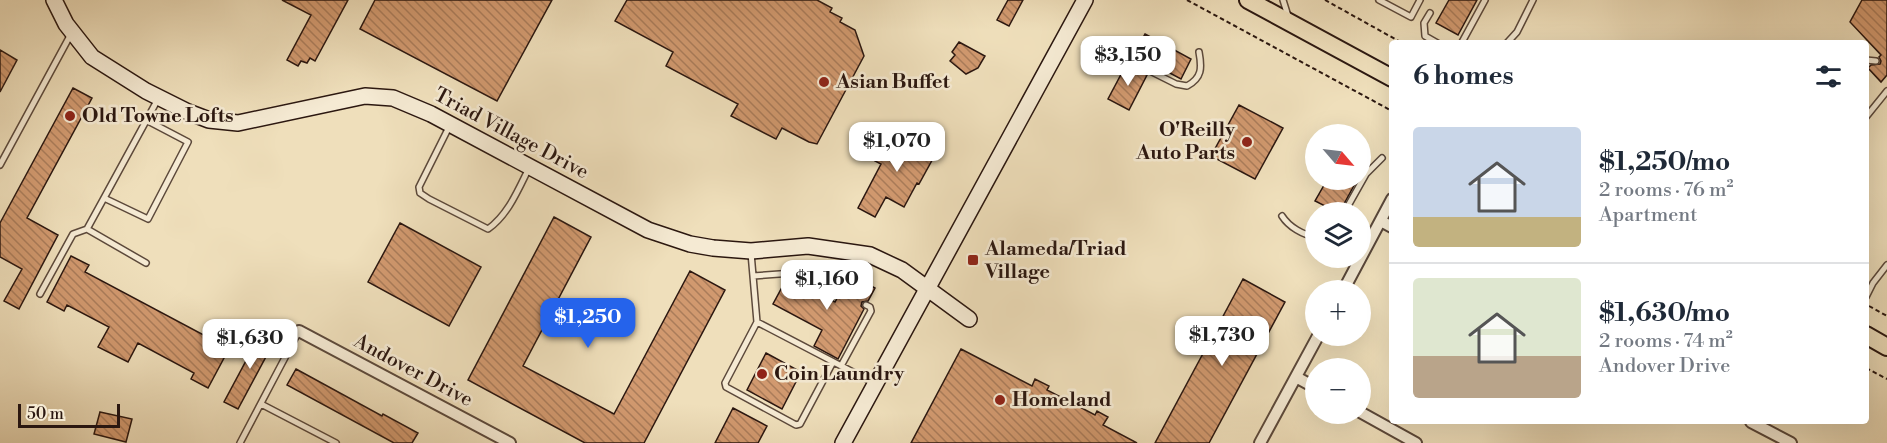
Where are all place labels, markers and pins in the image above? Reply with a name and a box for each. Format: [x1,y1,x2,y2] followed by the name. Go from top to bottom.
[1079,36,1177,87] pin: $3,150
[835,70,950,95] place label: Asian Buffet
[817,75,831,89] marker: Asian Buffet
[82,104,234,129] place label: Old Towne Lofts
[63,109,77,123] marker: Old Towne Lofts
[1135,118,1236,166] place label: O'Reilly Auto Parts
[848,122,946,173] pin: $1,070
[1240,135,1254,149] marker: O'Reilly Auto Parts
[984,237,1127,285] place label: Alameda/Triad Village
[966,253,980,267] marker: Alameda/Triad Village
[778,260,876,311] pin: $1,160
[539,298,637,349] pin: $1,250
[1173,316,1271,367] pin: $1,730
[201,319,299,370] pin: $1,630
[774,362,905,387] place label: Coin Laundry
[755,367,769,381] marker: Coin Laundry
[1012,388,1112,413] place label: Homeland
[993,393,1007,407] marker: Homeland

